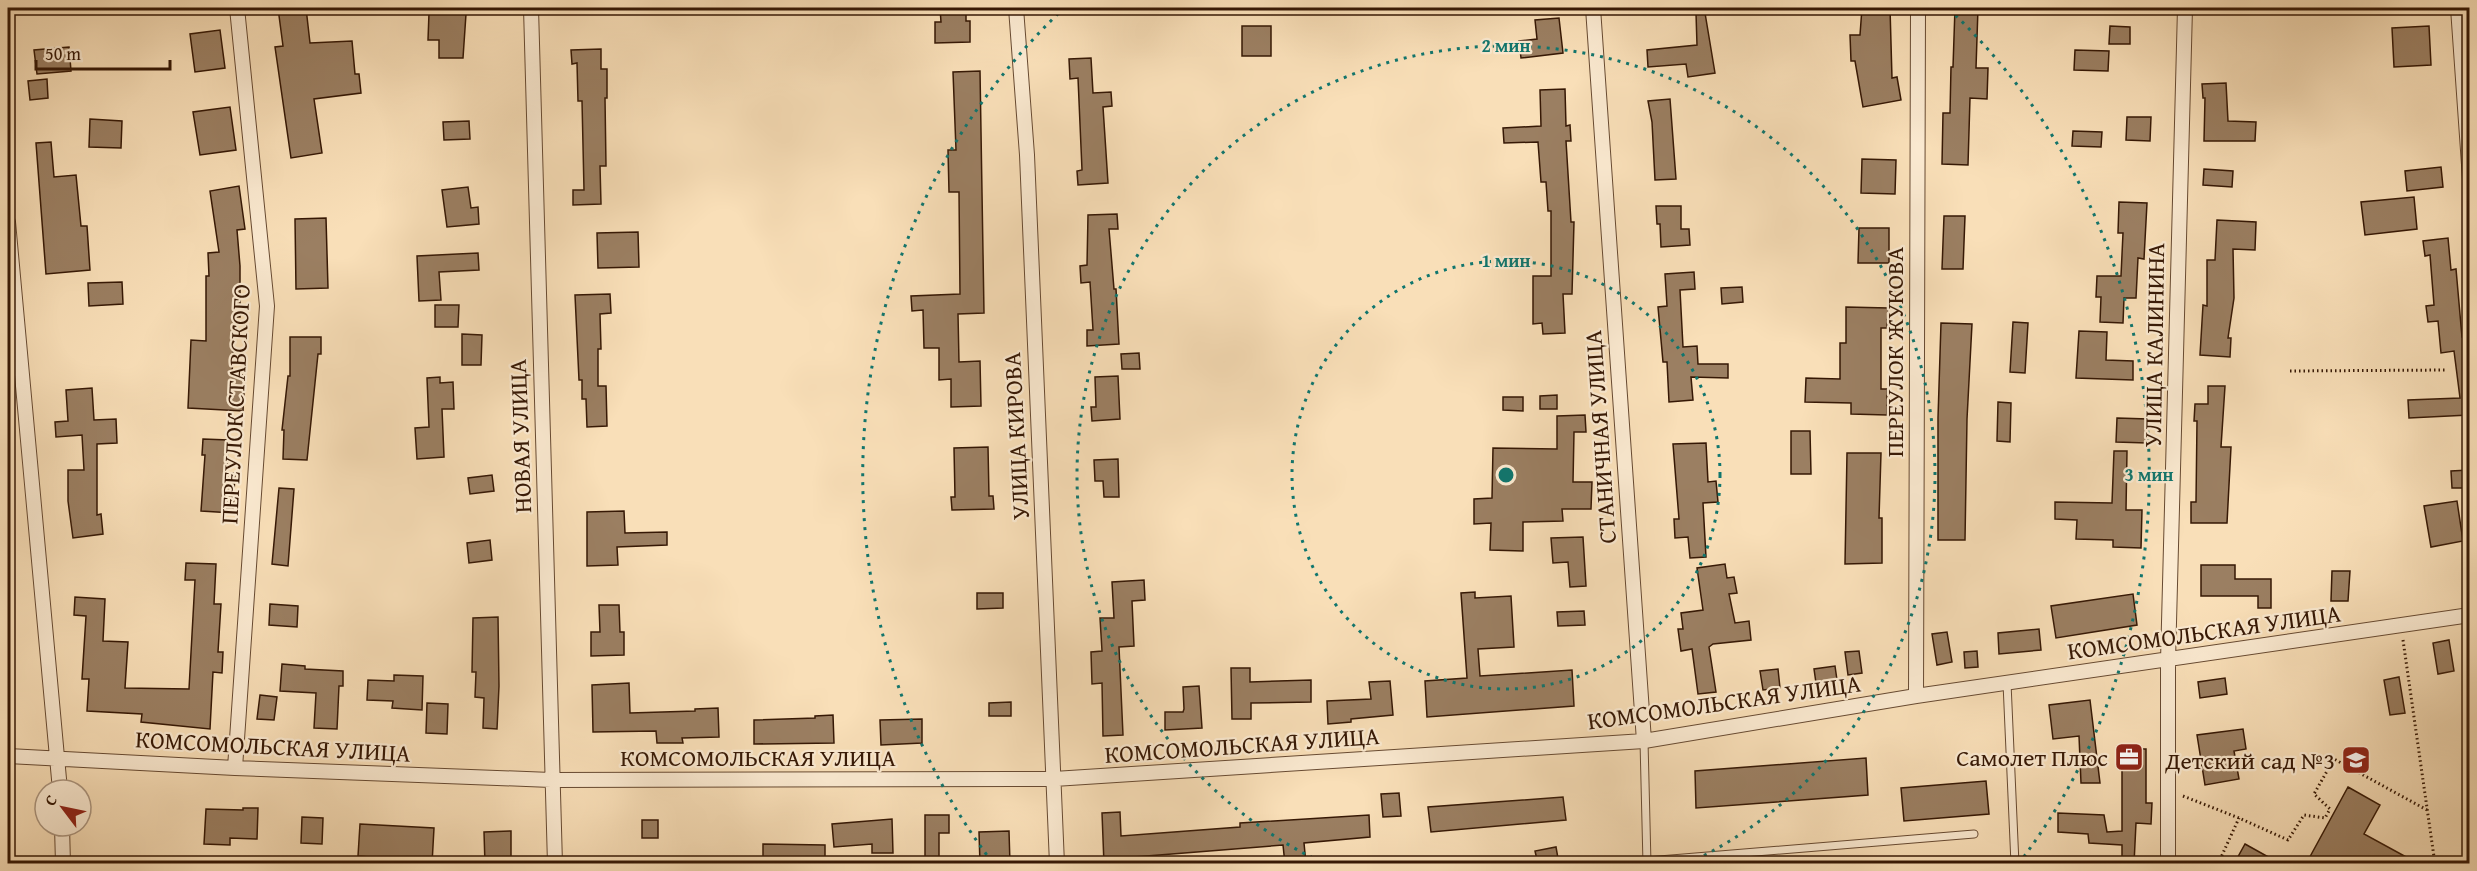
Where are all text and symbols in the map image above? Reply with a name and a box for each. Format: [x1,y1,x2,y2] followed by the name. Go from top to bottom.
[1481,32,1531,59] text: 2 мин
[36,33,170,71] scale bar
[45,40,81,67] text: 50 m
[2135,242,2173,448] street label: УЛИЦА КАЛИНИНА
[1877,246,1912,457] street label: ПЕРЕУЛОК ЖУКОВА
[1481,247,1531,274] text: 1 мин
[211,283,259,525] street label: ПЕРЕУЛОК СТАВСКОГО
[1575,329,1625,545] street label: СТАНИЧНАЯ УЛИЦА
[994,351,1038,521] street label: УЛИЦА КИРОВА
[500,358,540,514] street label: НОВАЯ УЛИЦА
[2124,461,2174,488] text: 3 мин
[1496,465,1516,485] centre of rings
[2065,595,2343,669] street label: КОМСОМОЛЬСКАЯ УЛИЦА
[1585,665,1863,739] street label: КОМСОМОЛЬСКАЯ УЛИЦА
[1103,718,1381,772] street label: КОМСОМОЛЬСКАЯ УЛИЦА
[134,721,412,771] street label: КОМСОМОЛЬСКАЯ УЛИЦА
[620,740,896,775] street label: КОМСОМОЛЬСКАЯ УЛИЦА
[1956,740,2108,775] place label: Самолет Плюс
[2113,741,2145,773] office icon: Самолет Плюс
[2164,743,2335,778] place label: Детский сад №3
[2340,744,2372,776] school or university icon: Детский сад №3
[33,778,93,838] north arrow
[38,790,63,810] text: С

